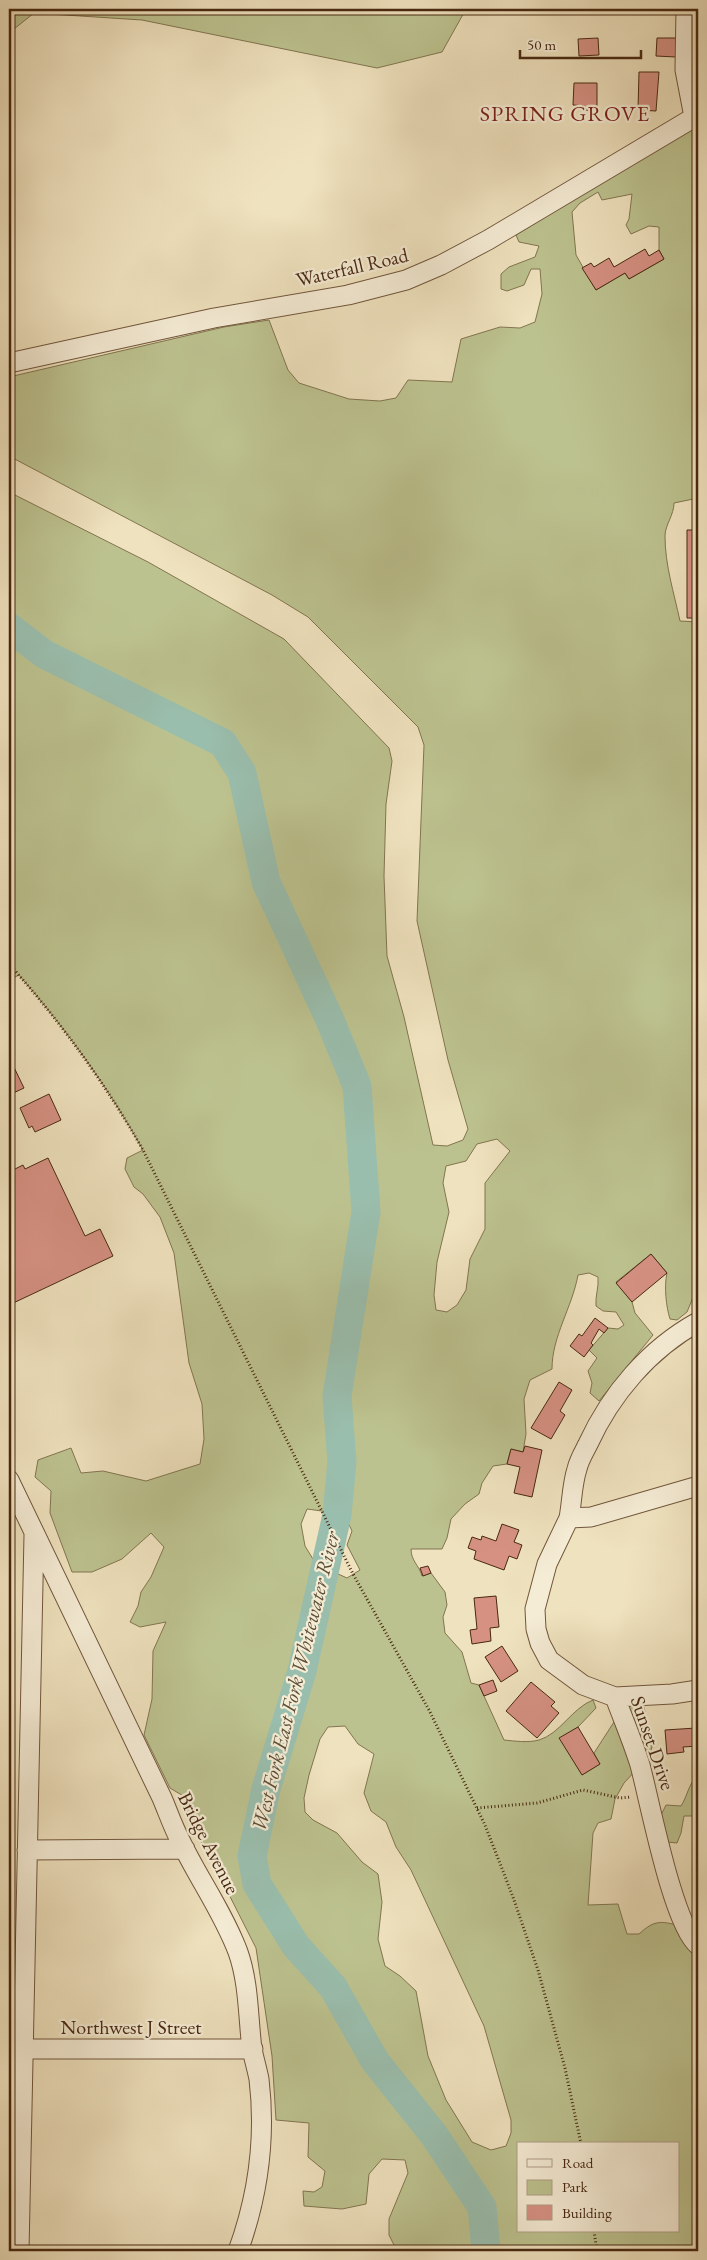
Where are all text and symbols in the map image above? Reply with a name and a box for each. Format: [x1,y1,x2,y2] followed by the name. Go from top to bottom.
[520,28,641,60] scale bar
[527,35,556,54] text: 50 m
[480,99,650,128] district label: SPRING GROVE
[293,241,411,293] street label: Waterfall Road
[245,1527,346,1834] water label: West Fork East Fork Whitewater River
[625,1693,681,1794] street label: Sunset Drive
[172,1787,246,1899] street label: Bridge Avenue
[61,2014,202,2040] street label: Northwest J Street
[517,2142,680,2232] legend
[562,2153,594,2172] text: Road
[562,2177,589,2196] text: Park
[562,2203,612,2222] text: Building

